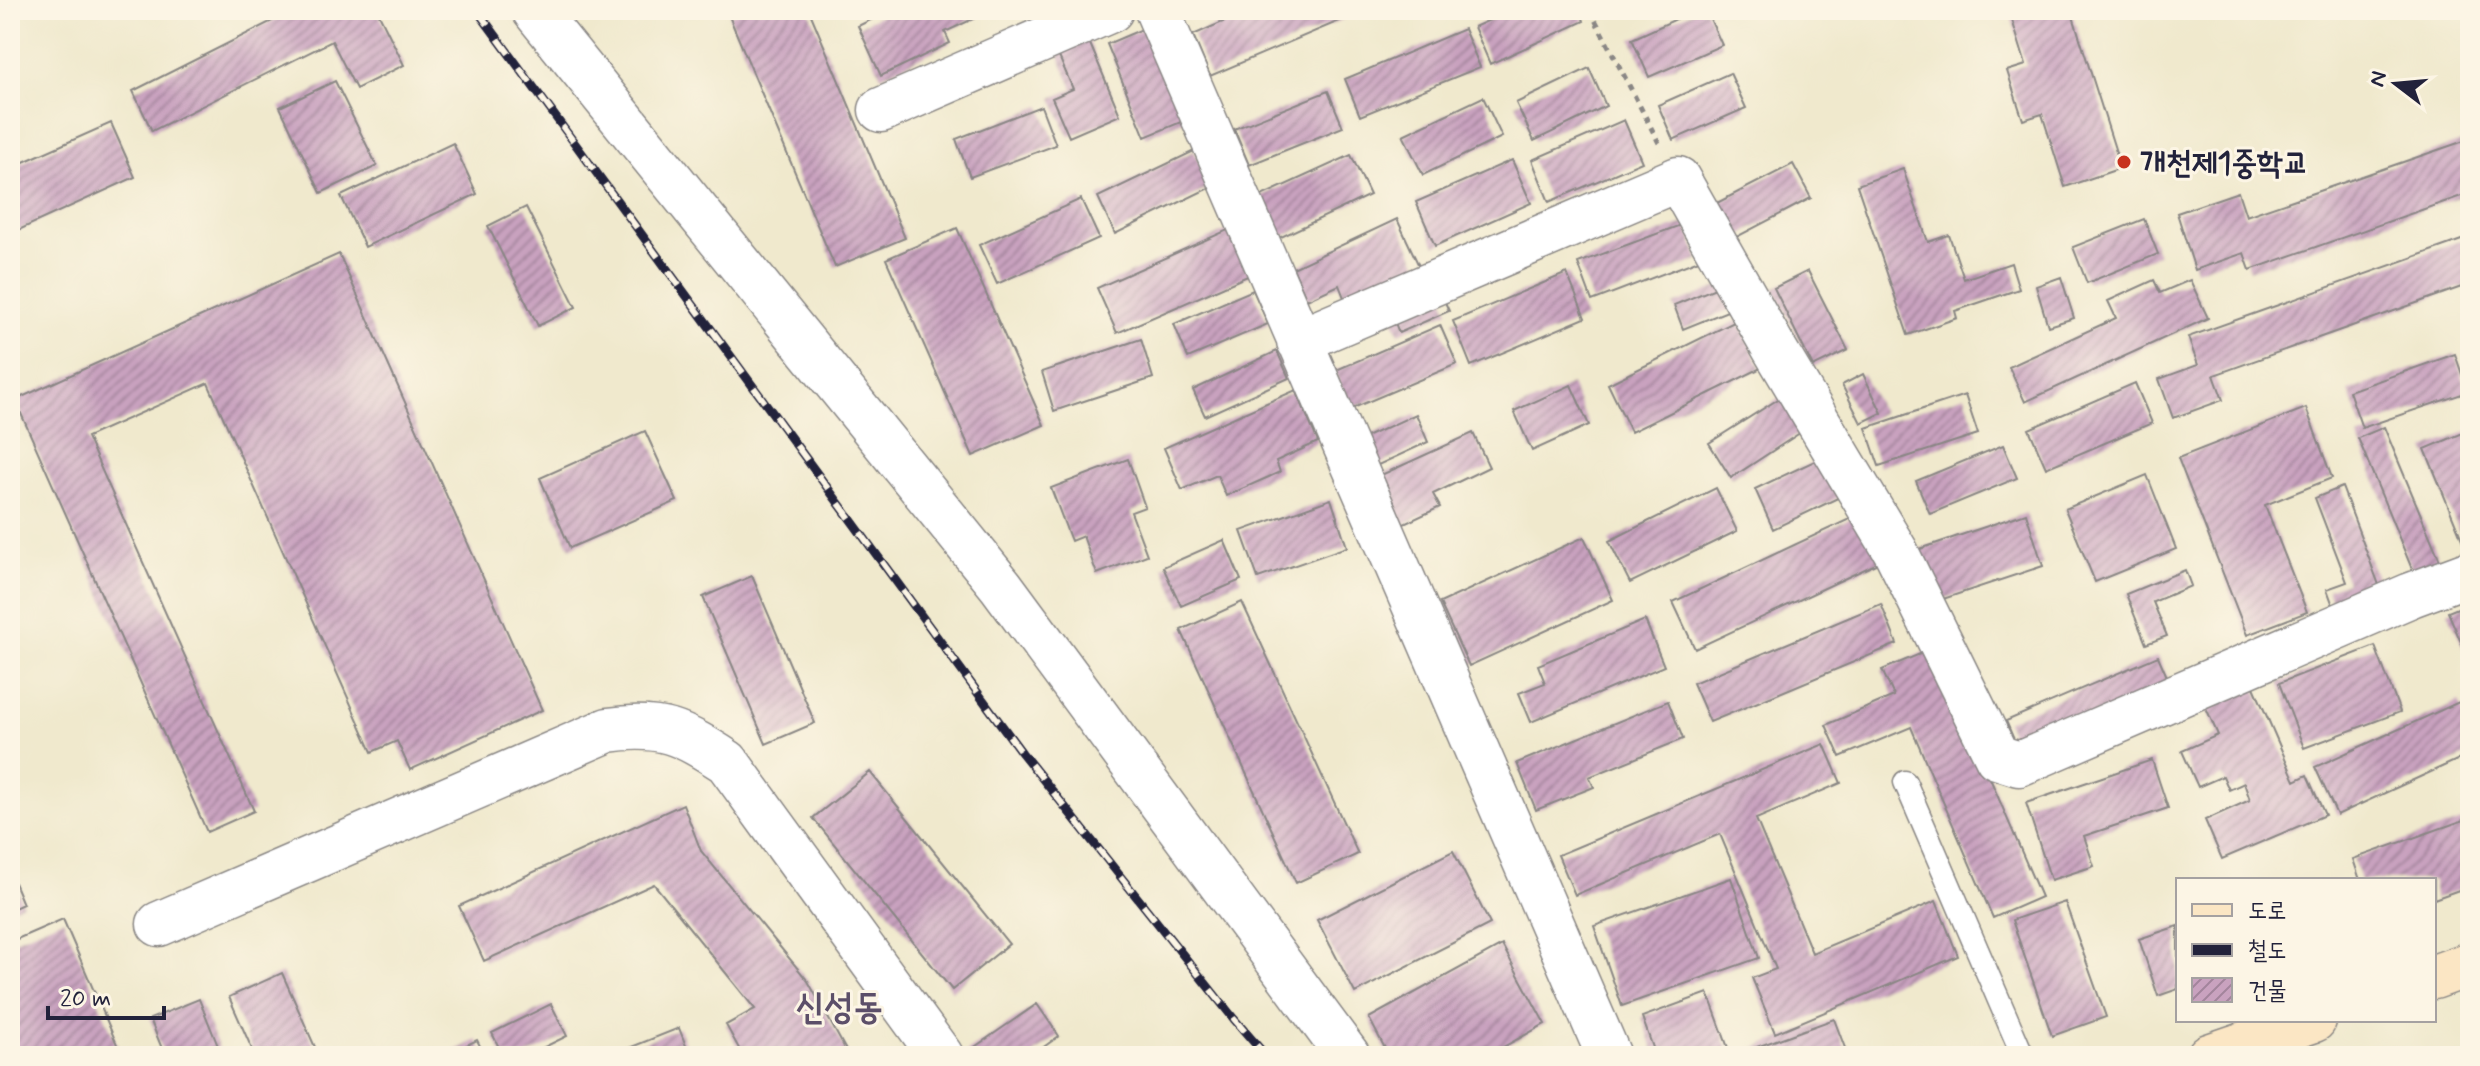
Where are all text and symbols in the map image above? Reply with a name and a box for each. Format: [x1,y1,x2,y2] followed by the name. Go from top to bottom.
[2356,44,2436,124] north arrow
[2363,68,2394,90] text: N
[2140,143,2309,185] place label: 개천제1중학교
[2115,153,2133,171] marker: 개천제1중학교
[2176,878,2436,1022] legend
[2248,896,2287,927] text: 도로
[2248,936,2287,967] text: 철도
[48,970,164,1020] scale bar
[2248,976,2287,1007] text: 건물
[60,984,111,1015] text: 20 m
[796,985,882,1032] district label: 신성동

